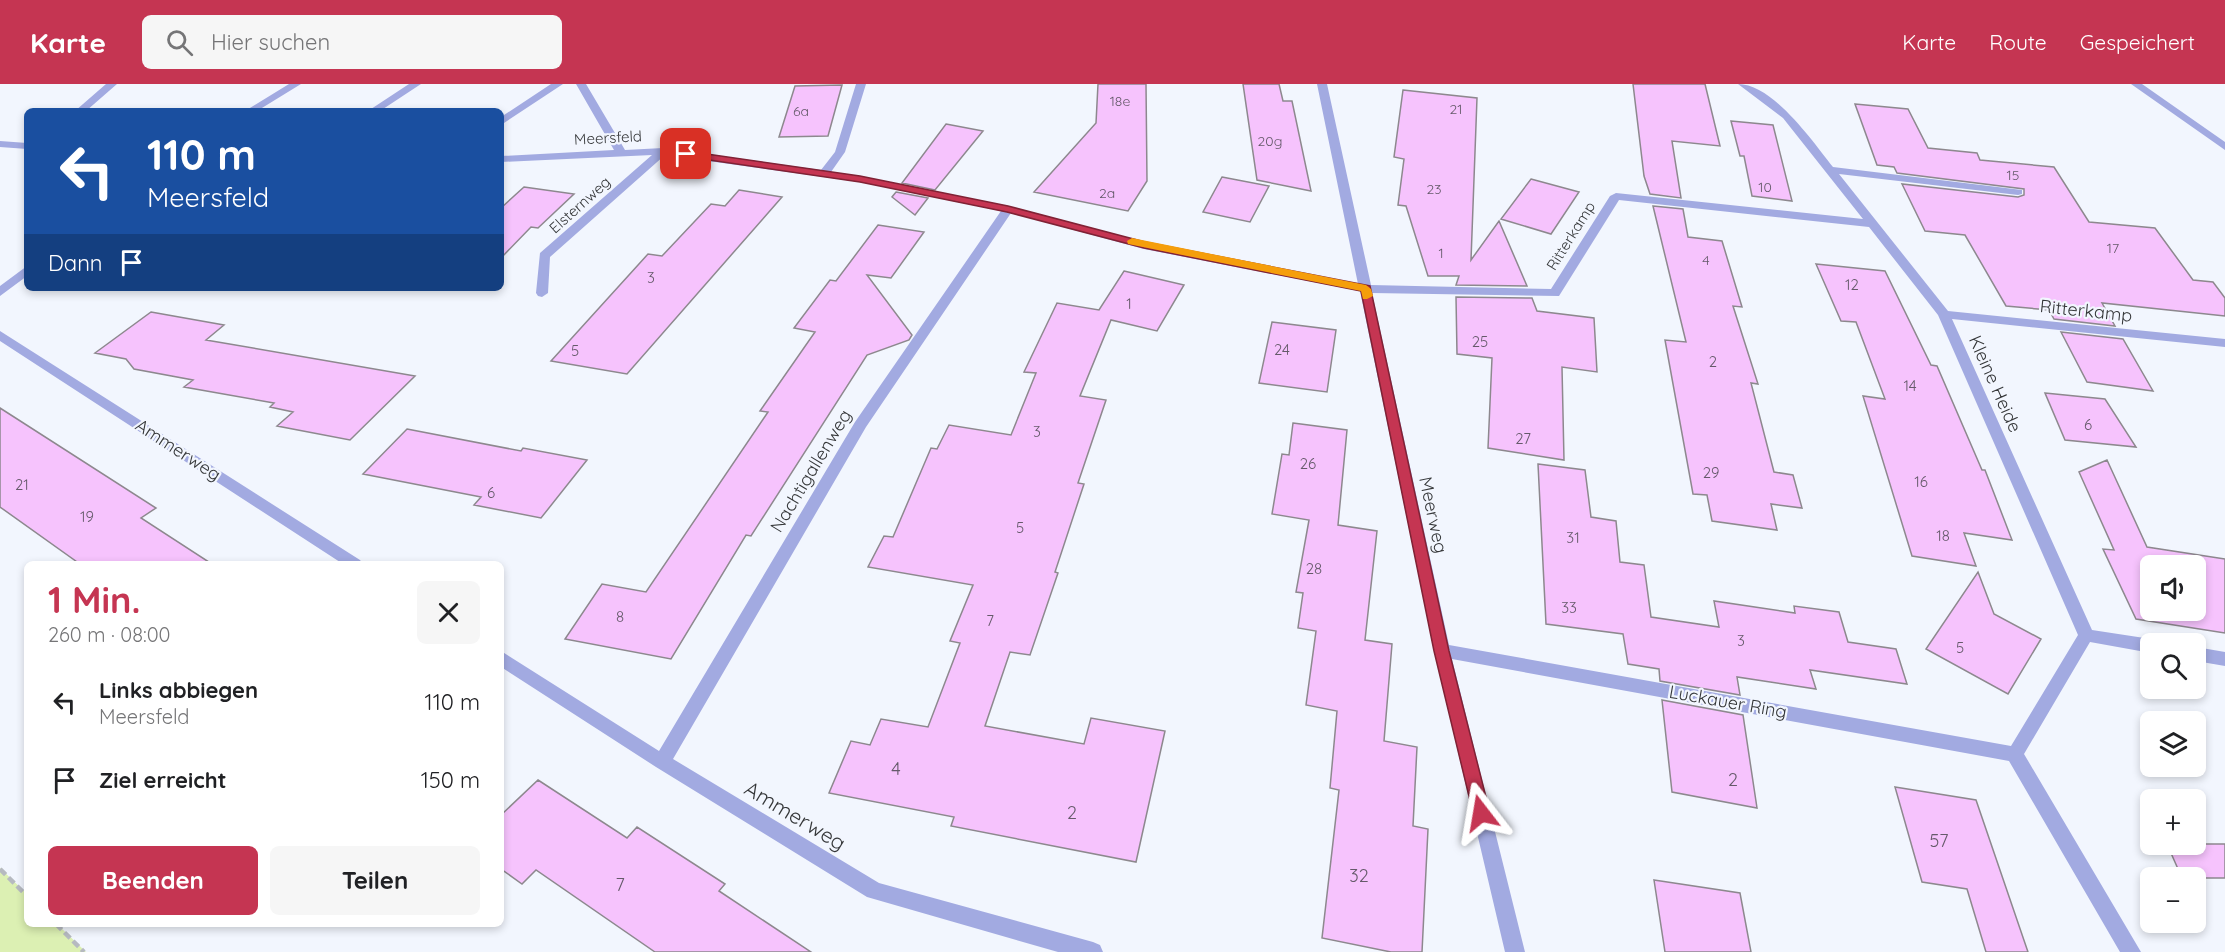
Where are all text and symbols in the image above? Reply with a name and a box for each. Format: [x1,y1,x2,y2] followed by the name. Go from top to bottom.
[142,15,562,69] search box
[30,25,106,60] text: Karte
[163,26,196,59] icon: search
[211,28,330,56] text: Hier suchen
[1902,29,1956,55] text: Karte
[1989,29,2047,55] text: Route
[2080,29,2195,55] text: Gespeichert
[1110,92,1130,110] house number: 18e
[1450,100,1462,118] house number: 21
[793,102,809,120] house number: 6a
[574,126,642,149] street label: Meersfeld
[147,128,256,181] text: 110 m
[660,128,711,179] pin
[48,132,126,210] icon: left
[1258,132,1282,150] house number: 20g
[669,137,702,170] icon: arrive
[2007,166,2019,184] house number: 15
[545,172,614,237] street label: Elsternweg
[1758,178,1772,196] house number: 10
[147,180,269,214] text: Meersfeld
[1426,180,1442,198] house number: 23
[1099,184,1115,202] house number: 2a
[1542,198,1599,274] street label: Ritterkamp
[2107,239,2119,257] house number: 17
[1438,244,1444,262] house number: 1
[115,246,148,279] icon: arrive
[48,249,103,277] text: Dann
[1702,251,1710,269] house number: 4
[647,268,655,287] house number: 3
[1845,275,1859,294] house number: 12
[1126,294,1132,313] house number: 1
[2039,294,2134,327] street label: Ritterkamp
[1472,332,1488,351] house number: 25
[1964,332,2027,436] street label: Kleine Heide
[1274,340,1290,359] house number: 24
[571,341,579,360] house number: 5
[1709,352,1717,371] house number: 2
[1903,376,1917,395] house number: 14
[765,405,856,536] street label: Nachtigallenweg
[131,413,225,486] street label: Ammerweg
[2084,415,2092,434] house number: 6
[1033,422,1041,441] house number: 3
[1515,429,1531,448] house number: 27
[1300,454,1316,473] house number: 26
[1703,463,1719,482] house number: 29
[1914,472,1928,491] house number: 16
[1414,474,1453,555] street label: Meerweg
[15,475,29,494] house number: 21
[487,483,495,502] house number: 6
[80,507,94,526] house number: 19
[1016,518,1024,537] house number: 5
[1936,526,1950,545] house number: 18
[1566,528,1580,547] house number: 31
[2140,555,2206,933] map controls
[2140,555,2206,621] button: sound
[1306,559,1322,578] house number: 28
[48,577,140,622] text: 1 Min.
[417,581,480,644] button: close
[1561,598,1577,617] house number: 33
[616,607,624,626] house number: 8
[986,611,994,630] house number: 7
[48,622,171,647] text: 260 m · 08:00
[1737,631,1745,650] house number: 3
[2140,633,2206,699] button: search
[1956,638,1964,657] house number: 5
[99,676,258,704] text: Links abbiegen
[1667,680,1789,723] street label: Luckauer Ring
[48,686,81,719] icon: left
[425,688,480,716] text: 110 m
[99,704,190,729] text: Meersfeld
[2140,711,2206,777] button: layers
[891,757,901,780] house number: 4
[48,764,81,797] icon: arrive
[99,766,227,794] text: Ziel erreicht
[421,766,480,794] text: 150 m
[1728,768,1738,791] house number: 2
[740,775,851,856] street label: Ammerweg
[1449,781,1513,845] position arrow
[2140,789,2206,855] button: +
[1067,801,1077,824] house number: 2
[1929,829,1949,852] house number: 57
[48,846,258,915] button: Beenden
[270,846,480,915] button: Teilen
[1349,864,1369,887] house number: 32
[2140,867,2206,933] button: −
[615,873,625,896] house number: 7

